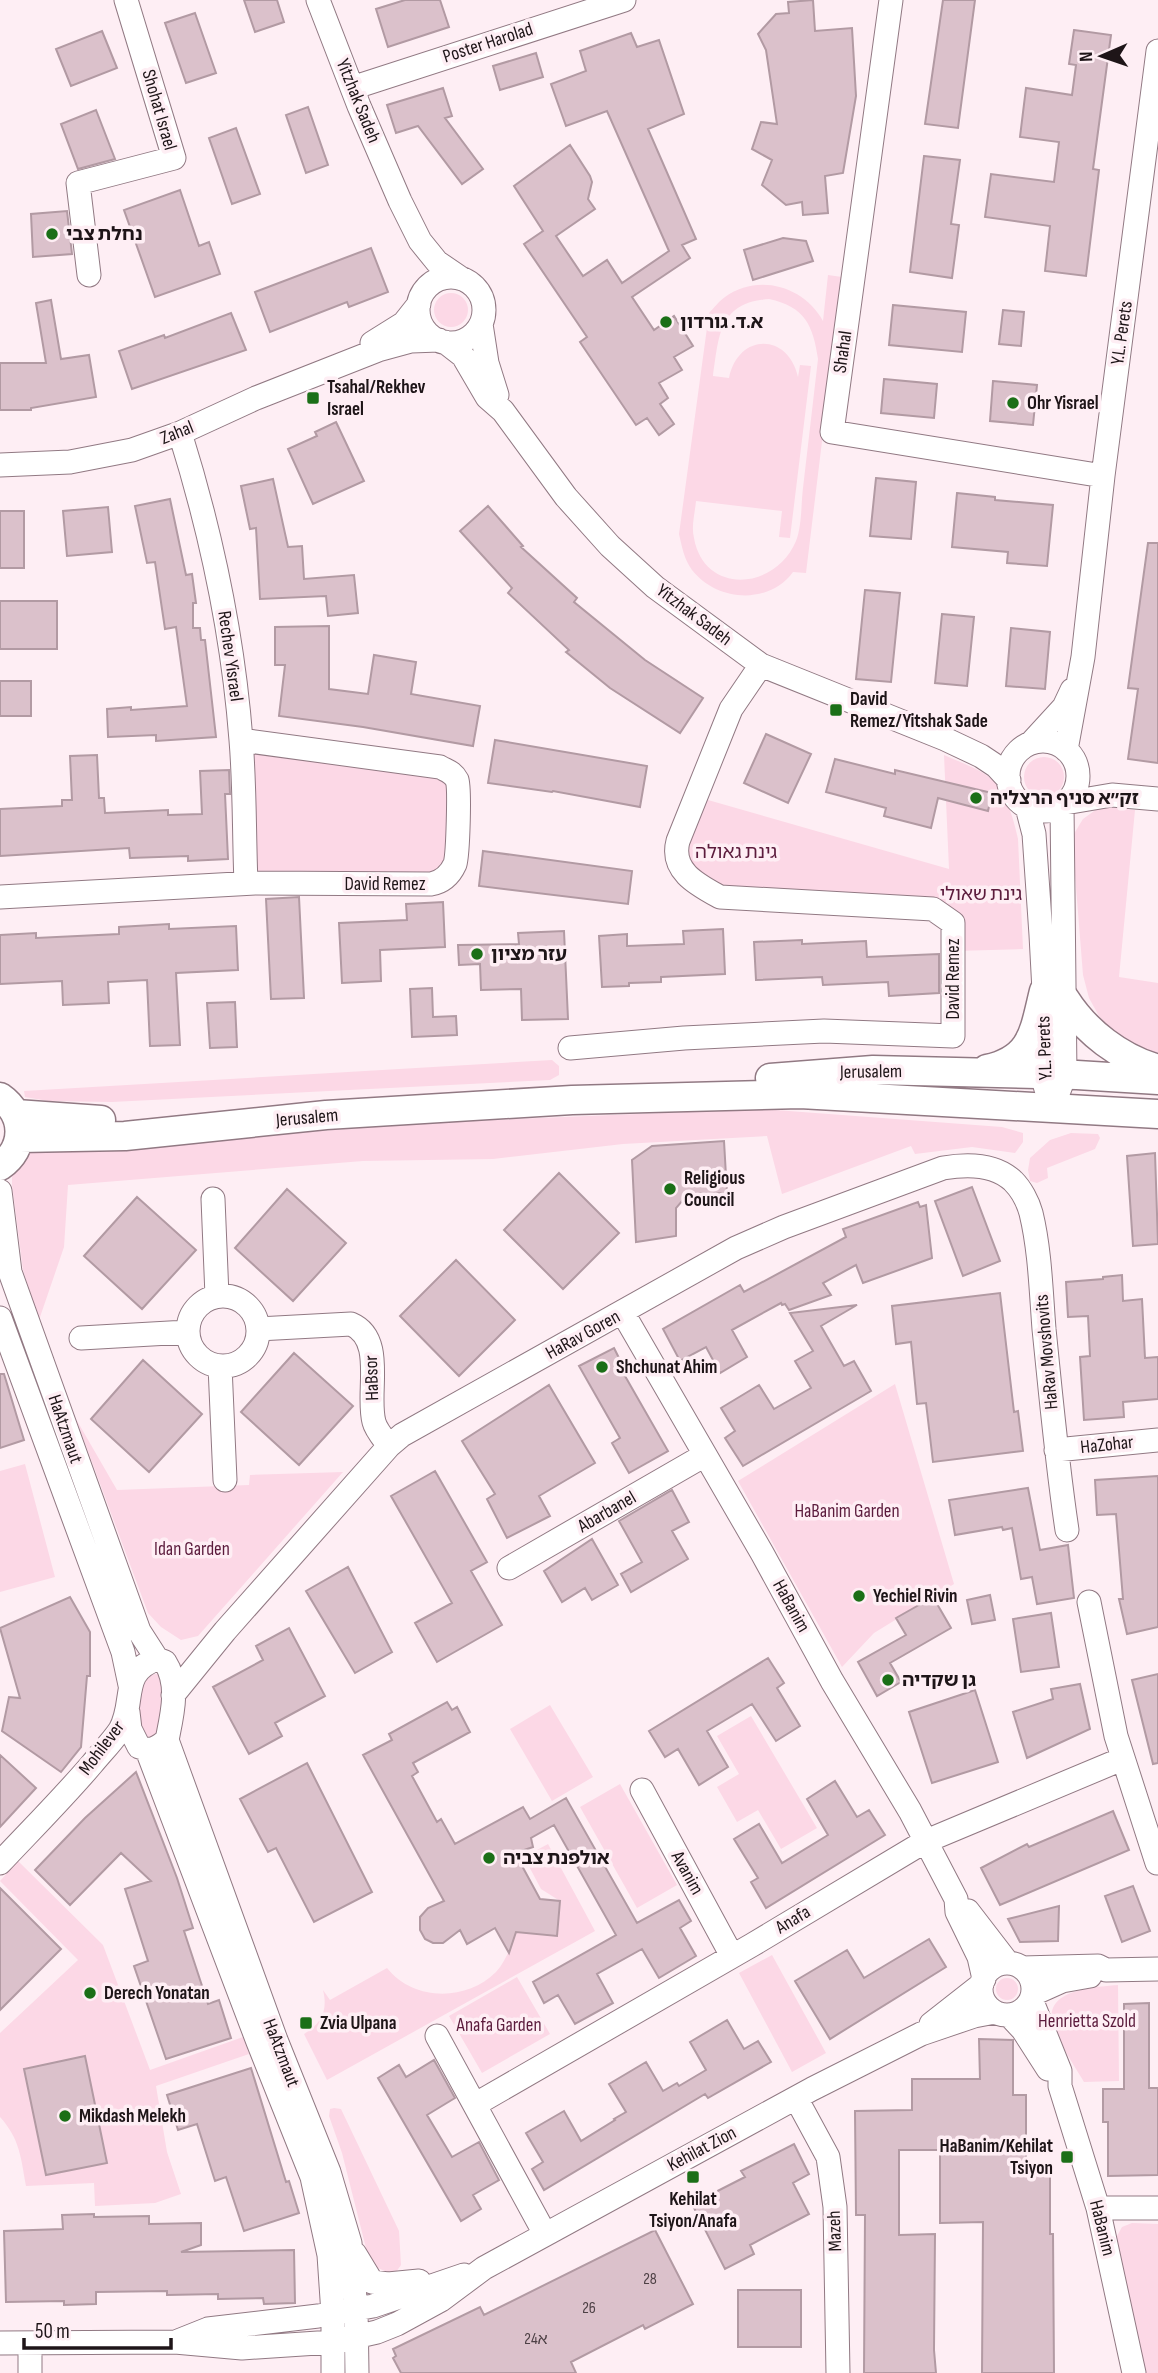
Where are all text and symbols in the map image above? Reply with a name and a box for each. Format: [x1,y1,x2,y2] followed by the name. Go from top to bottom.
[440,18,536,68] street label: Poster Harolad
[1067,21,1137,91] north arrow
[1075,51,1098,62] text: N
[331,56,385,146] street label: Yitzhak Sadeh
[137,67,181,153] street label: Shohat Israel
[66,223,143,246] place label: נחלת צבי
[44,226,60,242] marker: נחלת צבי
[1106,299,1138,366] street label: Y.L. Perets
[680,311,764,334] place label: א.ד. גורדון
[658,314,674,330] marker: א.ד. גורדון
[829,329,857,375] street label: Shahal
[327,376,426,421] place label: Tsahal/Rekhev Israel
[305,390,321,406] marker: Tsahal/Rekhev Israel
[1027,392,1099,415] place label: Ohr Yisrael
[1005,395,1021,411] marker: Ohr Yisrael
[157,416,197,450] street label: Zahal
[652,579,736,651] street label: Yitzhak Sadeh
[212,609,248,703] street label: Rechev Yisrael
[850,688,988,733] place label: David Remez/Yitshak Sade
[828,702,844,718] marker: David Remez/Yitshak Sade
[990,787,1139,810] place label: זק״א סניף הרצליה
[968,790,984,806] marker: זק״א סניף הרצליה
[695,841,777,864] park label: גינת גאולה
[344,873,426,896] street label: David Remez
[940,883,1022,906] park label: גינת שאולי
[942,938,965,1020] street label: David Remez
[491,943,567,966] place label: עזר מציון
[469,946,485,962] marker: עזר מציון
[1032,1015,1058,1081] street label: Y.L. Perets
[839,1060,902,1084] street label: Jerusalem
[274,1104,339,1132] street label: Jerusalem
[684,1167,745,1212] place label: Religious Council
[662,1181,678,1197] marker: Religious Council
[1030,1293,1063,1411] street label: HaRav Movshovits
[542,1305,624,1365] street label: HaRav Goren
[360,1354,384,1401] street label: HaBsor
[616,1356,717,1379] place label: Shchunat Ahim
[594,1359,610,1375] marker: Shchunat Ahim
[43,1392,88,1467] street label: HaAtzmaut
[1079,1431,1135,1459] street label: HaZohar
[573,1486,640,1538] street label: Abarbanel
[794,1500,900,1523] park label: HaBanim Garden
[154,1538,230,1561] park label: Idan Garden
[767,1576,815,1636] street label: HaBanim
[873,1585,957,1608] place label: Yechiel Rivin
[851,1588,867,1604] marker: Yechiel Rivin
[902,1669,976,1692] place label: גן שקדיה
[880,1672,896,1688] marker: גן שקדיה
[74,1716,130,1780] street label: Mohilever
[665,1846,708,1899] street label: Avanim
[503,1847,610,1870] place label: אולפנת צביה
[481,1850,497,1866] marker: אולפנת צביה
[771,1901,815,1940] street label: Anafa
[104,1982,210,2005] place label: Derech Yonatan
[82,1985,98,2001] marker: Derech Yonatan
[1038,2010,1136,2033] park label: Henrietta Szold
[320,2012,396,2035] place label: Zvia Ulpana
[455,2014,542,2037] park label: Anafa Garden
[298,2015,314,2031] marker: Zvia Ulpana
[258,2016,305,2091] street label: HaAtzmaut
[79,2105,186,2128] place label: Mikdash Melekh
[57,2108,73,2124] marker: Mikdash Melekh
[664,2121,740,2177] street label: Kehilat Zion
[940,2135,1053,2180] place label: HaBanim/Kehilat Tsiyon
[1059,2149,1075,2165] marker: HaBanim/Kehilat Tsiyon
[685,2169,701,2185] marker: Kehilat Tsiyon/Anafa
[649,2188,737,2233] place label: Kehilat Tsiyon/Anafa
[1084,2198,1120,2258] street label: HaBanim
[823,2210,847,2252] street label: Mazeh
[643,2270,657,2289] house number: 28
[582,2299,596,2318] house number: 26
[24,2306,172,2350] scale bar
[35,2319,70,2344] text: 50 m
[524,2330,548,2349] house number: 24א

